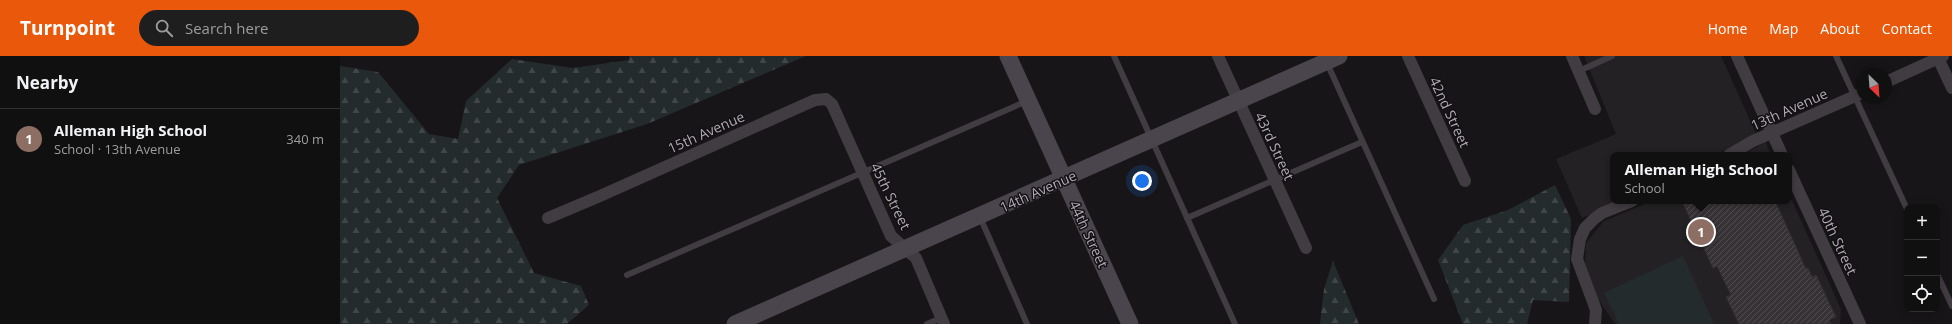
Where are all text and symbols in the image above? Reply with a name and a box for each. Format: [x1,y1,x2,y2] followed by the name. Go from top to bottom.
[139,10,419,46] search box
[20,15,115,41] text: Turnpoint
[153,17,175,39] icon: search
[185,18,269,38] text: Search here
[1708,19,1747,38] text: Home
[1769,19,1798,38] text: Map
[1820,19,1860,38] text: About
[1882,19,1932,38] text: Contact
[1856,68,1892,104] north arrow
[16,71,78,94] text: Nearby
[1425,74,1475,150] street label: 42nd Street
[1748,84,1830,134] street label: 13th Avenue
[665,107,747,157] street label: 15th Avenue
[1251,109,1299,183] street label: 43rd Street
[54,120,207,140] text: Alleman High School
[25,130,33,148] text: 1
[286,130,324,148] text: 340 m
[54,140,181,158] text: School · 13th Avenue
[1610,152,1792,204] popup
[867,159,915,233] street label: 45th Street
[1624,159,1778,179] text: Alleman High School
[997,166,1079,216] street label: 14th Avenue
[1132,171,1152,191] your location
[1624,179,1665,197] text: School
[1065,197,1113,271] street label: 44th Street
[1814,204,1862,278] street label: 40th Street
[1904,204,1940,312] map controls
[1904,204,1940,240] button: +
[1688,217,1714,247] pin: 1
[1904,240,1940,276] button: −
[1904,276,1940,312] button: locate

